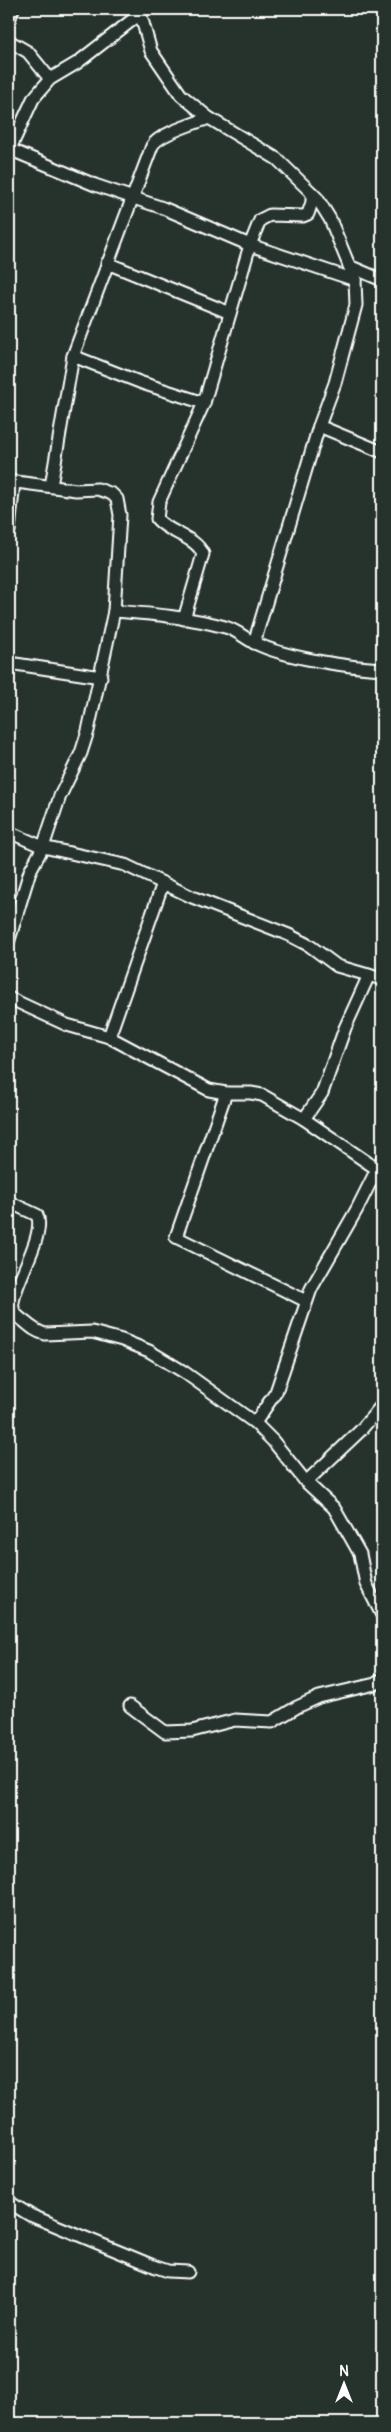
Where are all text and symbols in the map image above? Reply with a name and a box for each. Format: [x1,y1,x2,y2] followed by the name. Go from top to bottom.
[318,2360,368,2410] north arrow
[339,2363,349,2380] text: N

